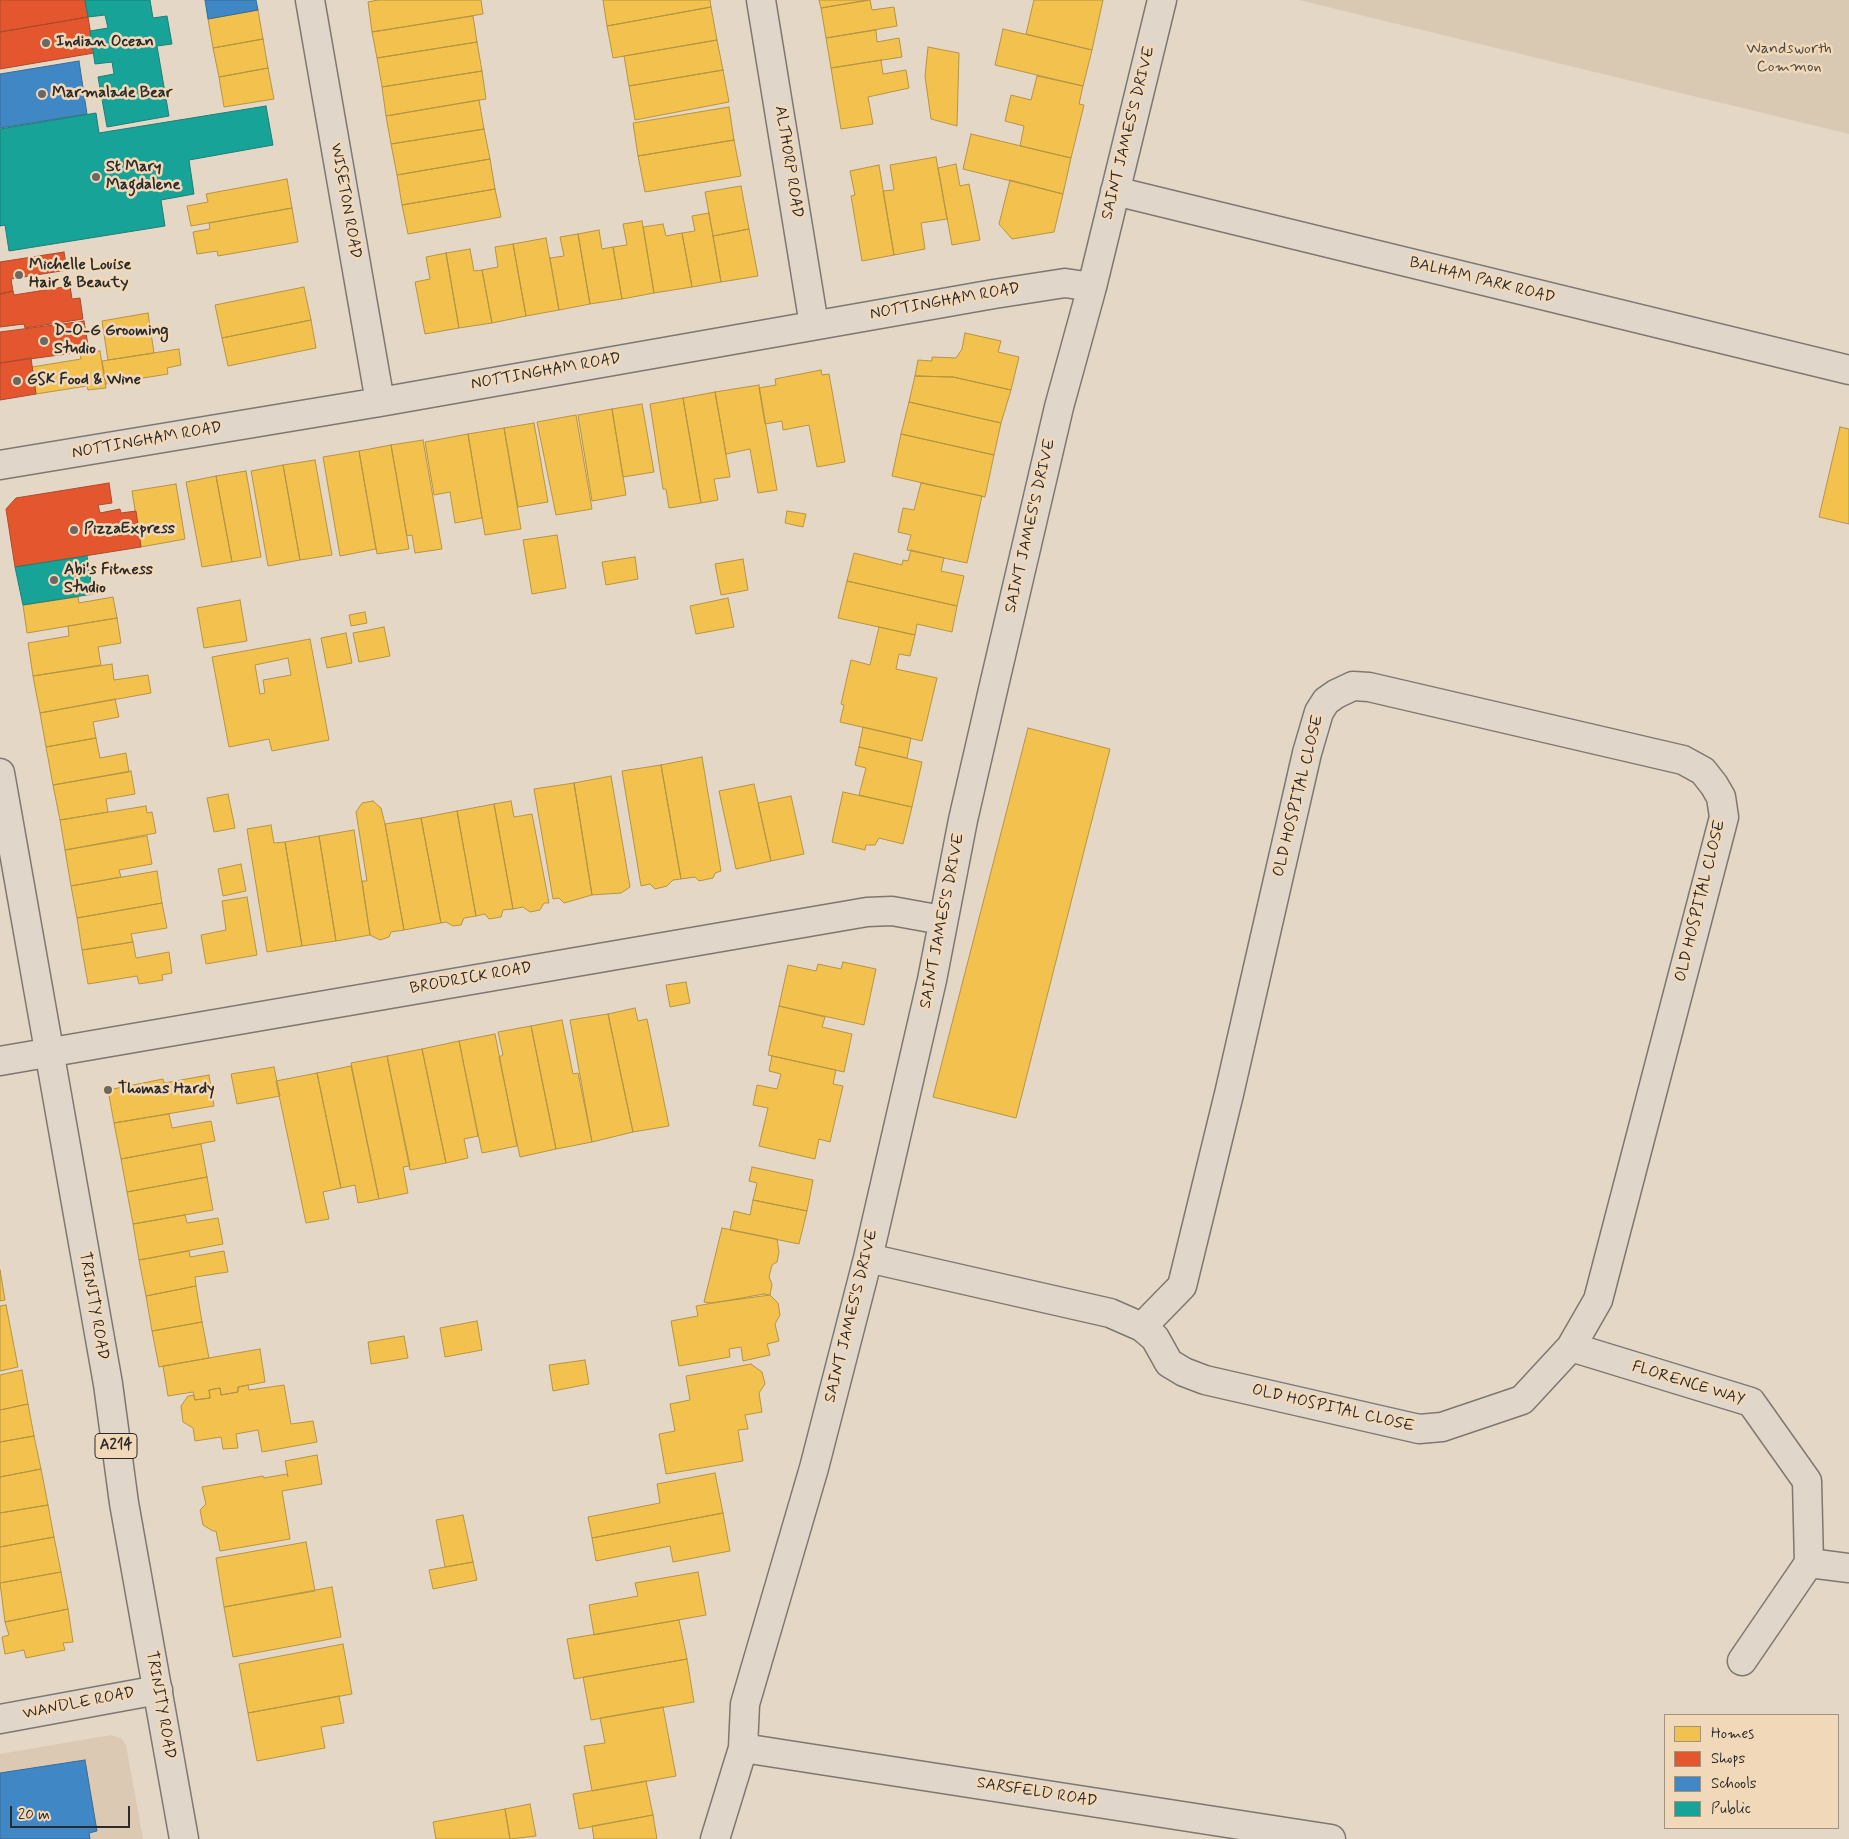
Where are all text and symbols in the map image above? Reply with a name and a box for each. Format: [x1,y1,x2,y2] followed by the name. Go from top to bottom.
[56,33,154,53] place label: Indian Ocean
[40,37,52,49] marker: Indian Ocean
[1746,40,1832,78] park label: Wandsworth Common
[1098,44,1160,222] street label: SAINT JAMES'S DRIVE
[52,84,172,104] place label: Marmalade Bear
[36,88,48,100] marker: Marmalade Bear
[770,104,806,220] street label: ALTHORP ROAD
[325,142,365,260] street label: WISETON ROAD
[106,158,180,196] place label: St Mary Magdalene
[90,171,102,183] marker: St Mary Magdalene
[1407,254,1557,308] street label: BALHAM PARK ROAD
[29,256,131,294] place label: Michelle Louise Hair & Beauty
[13,269,25,281] marker: Michelle Louise Hair & Beauty
[868,279,1022,325] street label: NOTTINGHAM ROAD
[54,322,168,360] place label: D-O-G Grooming Studio
[38,335,50,347] marker: D-O-G Grooming Studio
[469,349,623,395] street label: NOTTINGHAM ROAD
[27,371,141,391] place label: GSK Food & Wine
[11,375,23,387] marker: GSK Food & Wine
[70,418,224,464] street label: NOTTINGHAM ROAD
[1002,437,1060,615] street label: SAINT JAMES'S DRIVE
[84,520,175,540] place label: PizzaExpress
[68,524,80,536] marker: PizzaExpress
[64,561,153,599] place label: Abi's Fitness Studio
[48,574,60,586] marker: Abi's Fitness Studio
[1270,713,1328,879] street label: OLD HOSPITAL CLOSE
[1672,818,1730,984] street label: OLD HOSPITAL CLOSE
[917,832,969,1010] street label: SAINT JAMES'S DRIVE
[408,959,534,999] street label: BRODRICK ROAD
[118,1080,215,1100] place label: Thomas Hardy
[102,1084,114,1096] marker: Thomas Hardy
[821,1227,883,1405] street label: SAINT JAMES'S DRIVE
[74,1250,112,1362] street label: TRINITY ROAD
[1629,1358,1747,1410] street label: FLORENCE WAY
[1250,1381,1416,1437] street label: OLD HOSPITAL CLOSE
[95,1434,137,1458] road number: A214
[141,1649,179,1761] street label: TRINITY ROAD
[21,1684,137,1724] street label: WANDLE ROAD
[1664,1714,1839,1829] legend
[1711,1724,1754,1744] text: Homes
[1711,1749,1745,1769] text: Shops
[975,1774,1099,1812] street label: SARSFELD ROAD
[1711,1774,1757,1794] text: Schools
[12,1796,132,1828] scale bar
[1711,1799,1751,1819] text: Public
[18,1805,50,1825] text: 20 m

